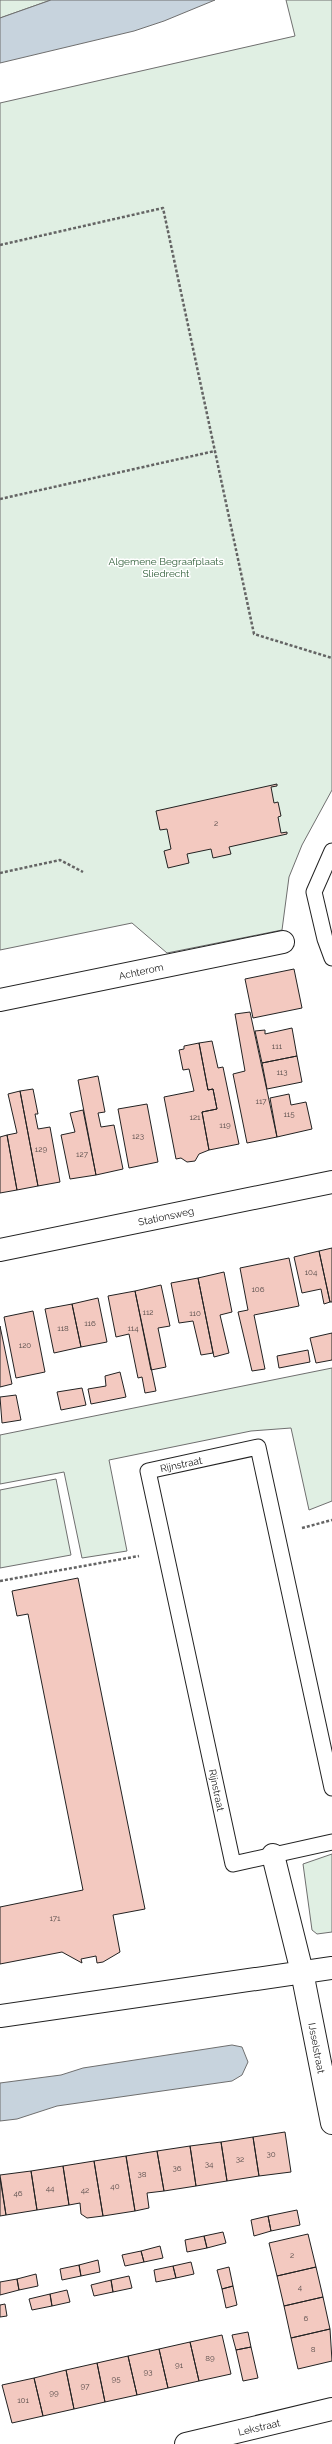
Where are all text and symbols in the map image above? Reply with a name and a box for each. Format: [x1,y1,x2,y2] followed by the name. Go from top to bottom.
[108,556,224,579] park label: Algemene Begraafplaats Sliedrecht
[214,818,218,828] house number: 2
[118,961,165,982] street label: Achterom
[272,1041,283,1051] house number: 111
[276,1067,288,1077] house number: 113
[255,1096,267,1106] house number: 117
[283,1109,295,1119] house number: 115
[189,1112,201,1122] house number: 121
[219,1120,231,1130] house number: 119
[132,1131,144,1141] house number: 123
[35,1144,47,1154] house number: 129
[76,1149,89,1159] house number: 127
[137,1205,195,1228] street label: Stationsweg
[305,1267,318,1277] house number: 104
[251,1284,265,1294] house number: 106
[142,1307,154,1317] house number: 112
[189,1308,201,1318] house number: 110
[84,1318,96,1328] house number: 116
[57,1323,69,1333] house number: 118
[127,1323,139,1333] house number: 114
[19,1340,31,1350] house number: 120
[159,1455,204,1474] street label: Rijnstraat
[207,1768,226,1813] street label: Rijnstraat
[49,1913,61,1923] house number: 171
[306,2022,327,2075] street label: IJsselstraat
[266,2149,276,2159] house number: 30
[236,2154,244,2164] house number: 32
[205,2159,214,2169] house number: 34
[172,2163,182,2173] house number: 36
[137,2169,147,2179] house number: 38
[110,2181,120,2191] house number: 40
[46,2183,55,2193] house number: 44
[81,2185,89,2195] house number: 42
[13,2188,23,2198] house number: 46
[290,2250,294,2260] house number: 2
[298,2282,303,2292] house number: 4
[304,2313,309,2323] house number: 6
[311,2344,316,2354] house number: 8
[205,2353,215,2363] house number: 89
[175,2360,184,2370] house number: 91
[144,2367,152,2377] house number: 93
[111,2374,121,2384] house number: 95
[81,2381,90,2391] house number: 97
[49,2388,59,2398] house number: 99
[17,2395,29,2405] house number: 101
[237,2417,282,2438] street label: Lekstraat

